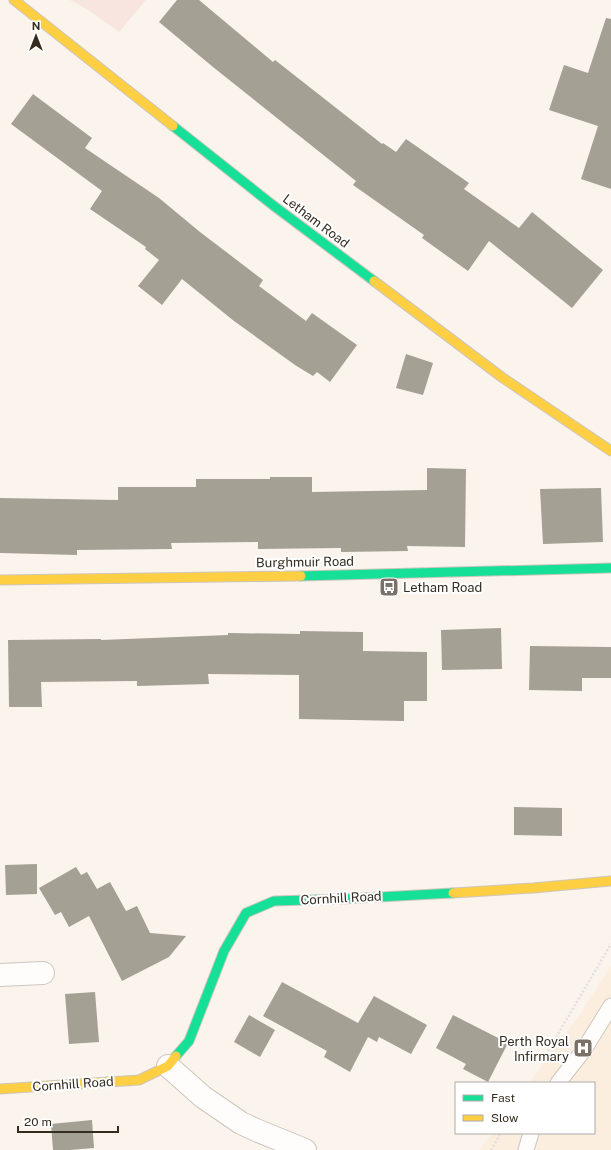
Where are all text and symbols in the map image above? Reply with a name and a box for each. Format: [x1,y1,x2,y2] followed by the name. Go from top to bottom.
[16,16,56,56] north arrow
[32,20,40,32] text: N
[280,191,352,251] street label: Letham Road
[256,554,354,570] street label: Burghmuir Road
[378,576,400,598] bus stop icon: Letham Road
[403,580,482,595] place label: Letham Road
[300,888,382,908] street label: Cornhill Road
[499,1034,569,1064] place label: Perth Royal Infirmary
[572,1037,594,1059] hospital icon: Perth Royal Infirmary
[32,1074,114,1094] street label: Cornhill Road
[455,1082,595,1134] legend
[491,1091,516,1105] text: Fast
[18,1108,118,1134] scale bar
[491,1111,519,1125] text: Slow
[24,1115,52,1129] text: 20 m

